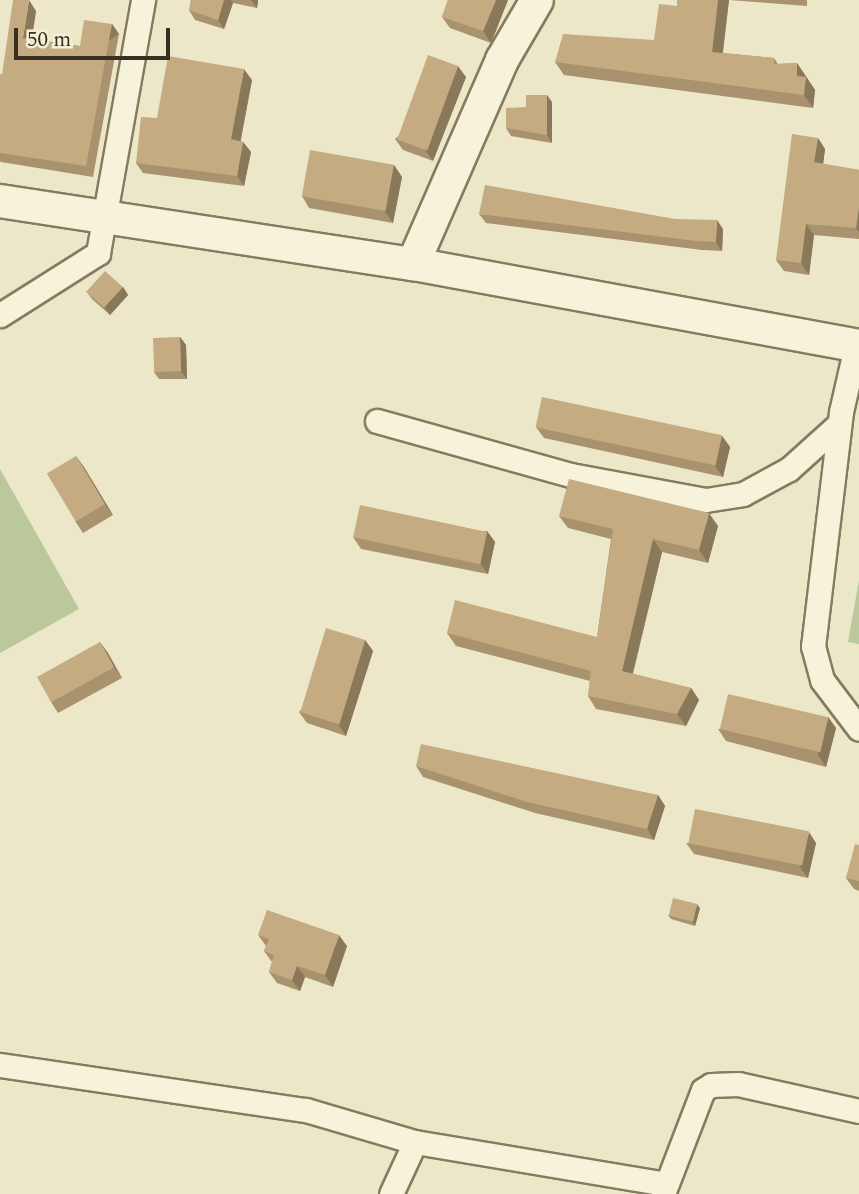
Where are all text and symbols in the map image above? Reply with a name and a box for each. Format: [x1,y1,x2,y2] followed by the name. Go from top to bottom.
[18,14,173,58] scale bar
[27,24,71,56] text: 50 m

